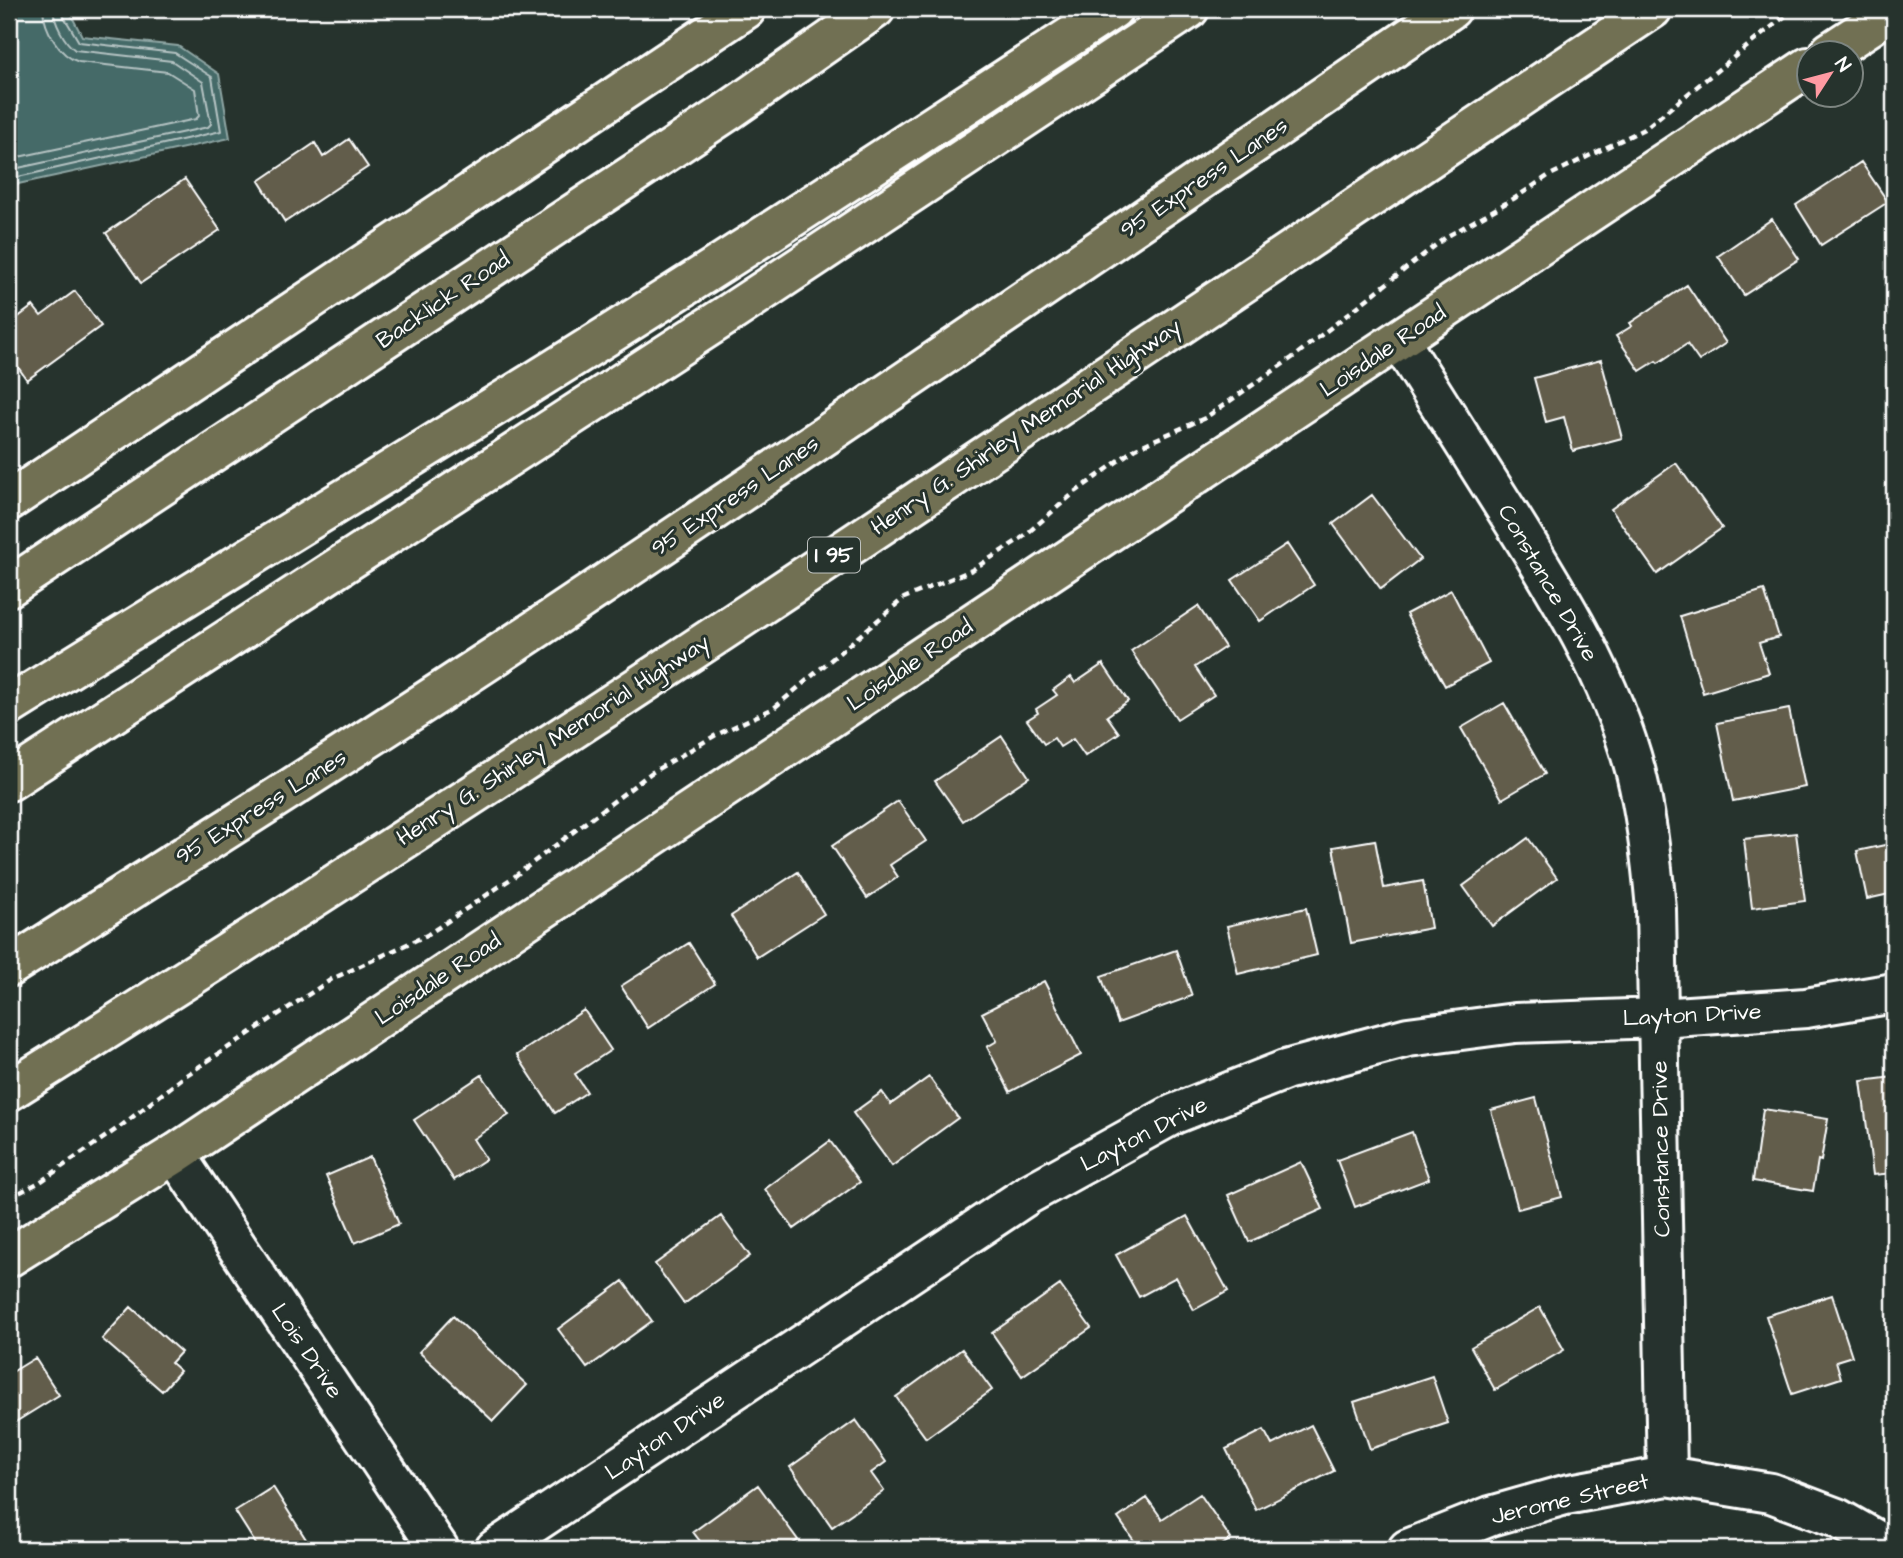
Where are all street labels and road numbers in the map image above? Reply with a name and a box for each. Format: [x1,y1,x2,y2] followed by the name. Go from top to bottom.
[1114,110,1294,246] street label: 95 Express Lanes
[370,243,516,356] street label: Backlick Road
[1314,297,1452,405] street label: Loisdale Road
[865,311,1188,544] street label: Henry G. Shirley Memorial Highway
[645,428,825,564] street label: 95 Express Lanes
[1490,499,1606,667] street label: Constance Drive
[808,538,860,572] road number: I 95
[841,611,979,719] street label: Loisdale Road
[390,626,717,854] street label: Henry G. Shirley Memorial Highway
[169,741,353,873] street label: 95 Express Lanes
[369,925,507,1033] street label: Loisdale Road
[1622,995,1762,1036] street label: Layton Drive
[1643,1061,1679,1237] street label: Constance Drive
[1075,1088,1213,1181] street label: Layton Drive
[263,1297,351,1405] street label: Lois Drive
[599,1384,732,1489] street label: Layton Drive
[1488,1465,1653,1533] street label: Jerome Street

